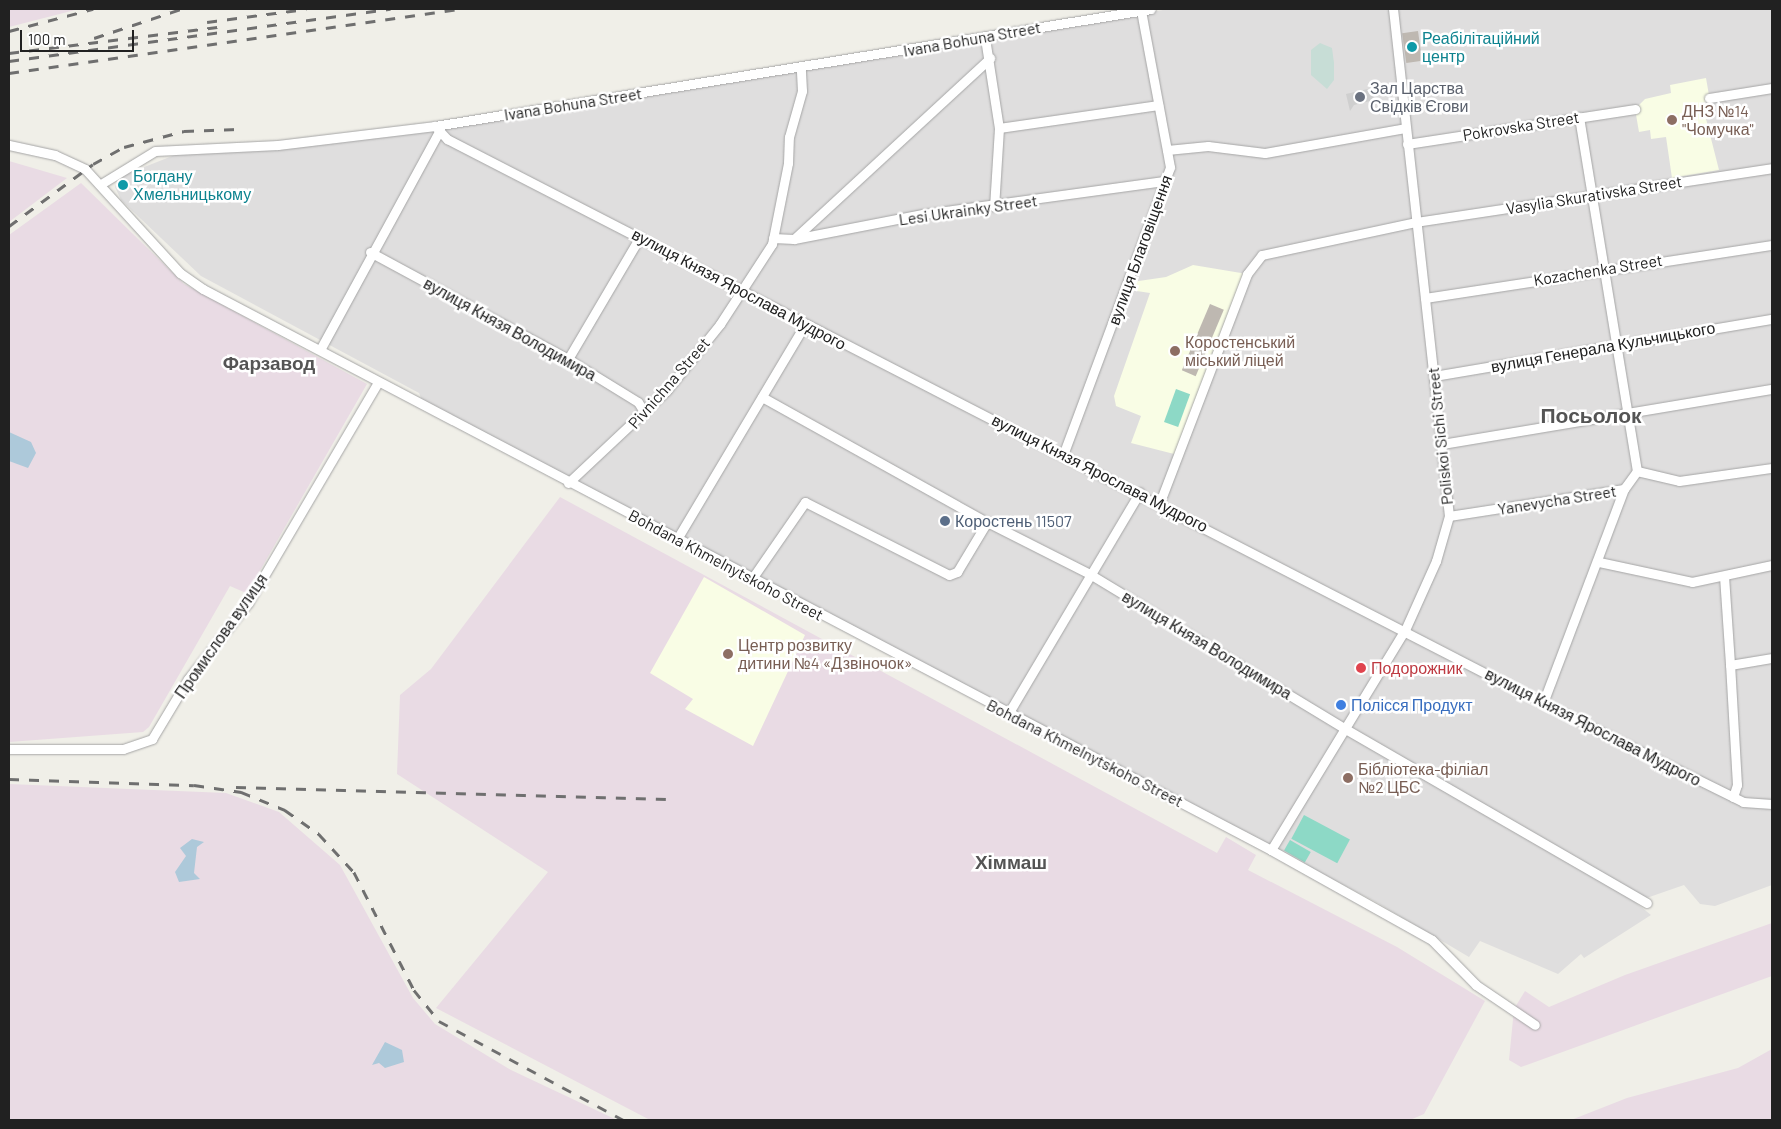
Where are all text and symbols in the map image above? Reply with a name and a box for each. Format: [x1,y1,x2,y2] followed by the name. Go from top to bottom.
[902,17,1042,61] street label: Ivana Bohuna Street
[22,20,136,52] scale bar
[1422,28,1540,66] place label: Реабілітаційний центр
[28,30,66,48] text: 100 m
[1406,41,1418,53] marker: Реабілітаційний центр
[1370,78,1469,116] place label: Зал Царства Свідків Єгови
[503,84,643,124] street label: Ivana Bohuna Street
[1354,91,1366,103] marker: Зал Царства Свідків Єгови
[1682,101,1754,139] place label: ДНЗ №14 "Чомучка"
[1461,107,1581,145] street label: Pokrovska Street
[1666,114,1678,126] marker: ДНЗ №14 "Чомучка"
[133,166,251,204] place label: Богдану Хмельницькому
[1104,172,1176,328] street label: вулиця Благовіщення
[1505,172,1683,218] street label: Vasylia Skurativska Street
[117,179,129,191] marker: Богдану Хмельницькому
[897,191,1039,229] street label: Lesi Ukrainky Street
[629,224,849,354] street label: вулиця Князя Ярослава Мудрого
[1532,250,1664,290] street label: Kozachenka Street
[420,273,600,385] street label: вулиця Князя Володимира
[1489,318,1717,376] street label: вулиця Генерала Кульчицького
[1185,332,1295,370] place label: Коростенський міський ліцей
[624,334,714,432] street label: Pivnichna Street
[1169,345,1181,357] marker: Коростенський міський ліцей
[223,352,315,374] district label: Фарзавод
[1423,366,1457,506] street label: Poliskoi Sichi Street
[1541,402,1641,428] district label: Посьолок
[989,410,1211,536] street label: вулиця Князя Ярослава Мудрого
[1496,481,1618,519] street label: Yanevycha Street
[625,505,827,625] street label: Bohdana Khmelnytskoho Street
[955,511,1072,531] place label: Коростень 11507
[939,515,951,527] marker: Коростень 11507
[171,570,271,702] street label: Промислова вулиця
[1119,587,1295,703] street label: вулиця Князя Володимира
[738,635,912,673] place label: Центр розвитку дитини №4 «Дзвіночок»
[722,648,734,660] marker: Центр розвитку дитини №4 «Дзвіночок»
[1371,658,1462,678] place label: Подорожник
[1355,662,1367,674] marker: Подорожник
[1482,664,1704,790] street label: вулиця Князя Ярослава Мудрого
[984,695,1186,811] street label: Bohdana Khmelnytskoho Street
[1351,695,1473,715] place label: Полісся Продукт
[1335,699,1347,711] marker: Полісся Продукт
[1358,759,1488,797] place label: Бібліотека-філіал №2 ЦБС
[1342,772,1354,784] marker: Бібліотека-філіал №2 ЦБС
[975,851,1047,873] district label: Хіммаш

